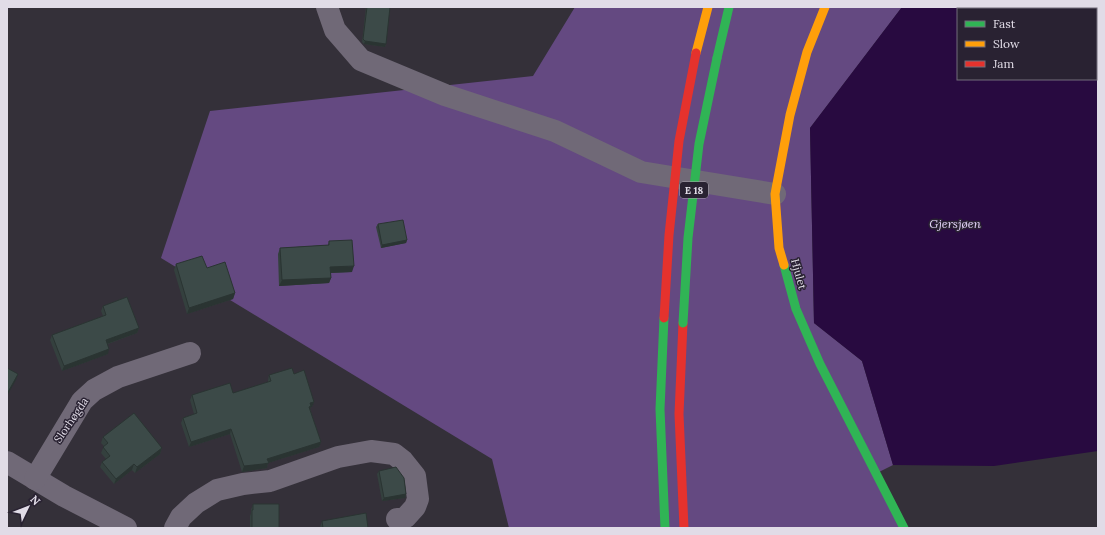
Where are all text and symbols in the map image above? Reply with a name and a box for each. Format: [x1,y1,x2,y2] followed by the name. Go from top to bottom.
[957,8,1097,80] legend
[993,16,1016,31] text: Fast
[993,36,1020,51] text: Slow
[992,56,1014,71] text: Jam
[680,182,708,198] road number: E 18
[929,216,981,231] water label: Gjersjøen
[788,257,810,292] street label: Hjulet
[51,394,91,445] street label: Slorhøgda
[8,487,48,527] north arrow
[27,492,44,508] text: N

